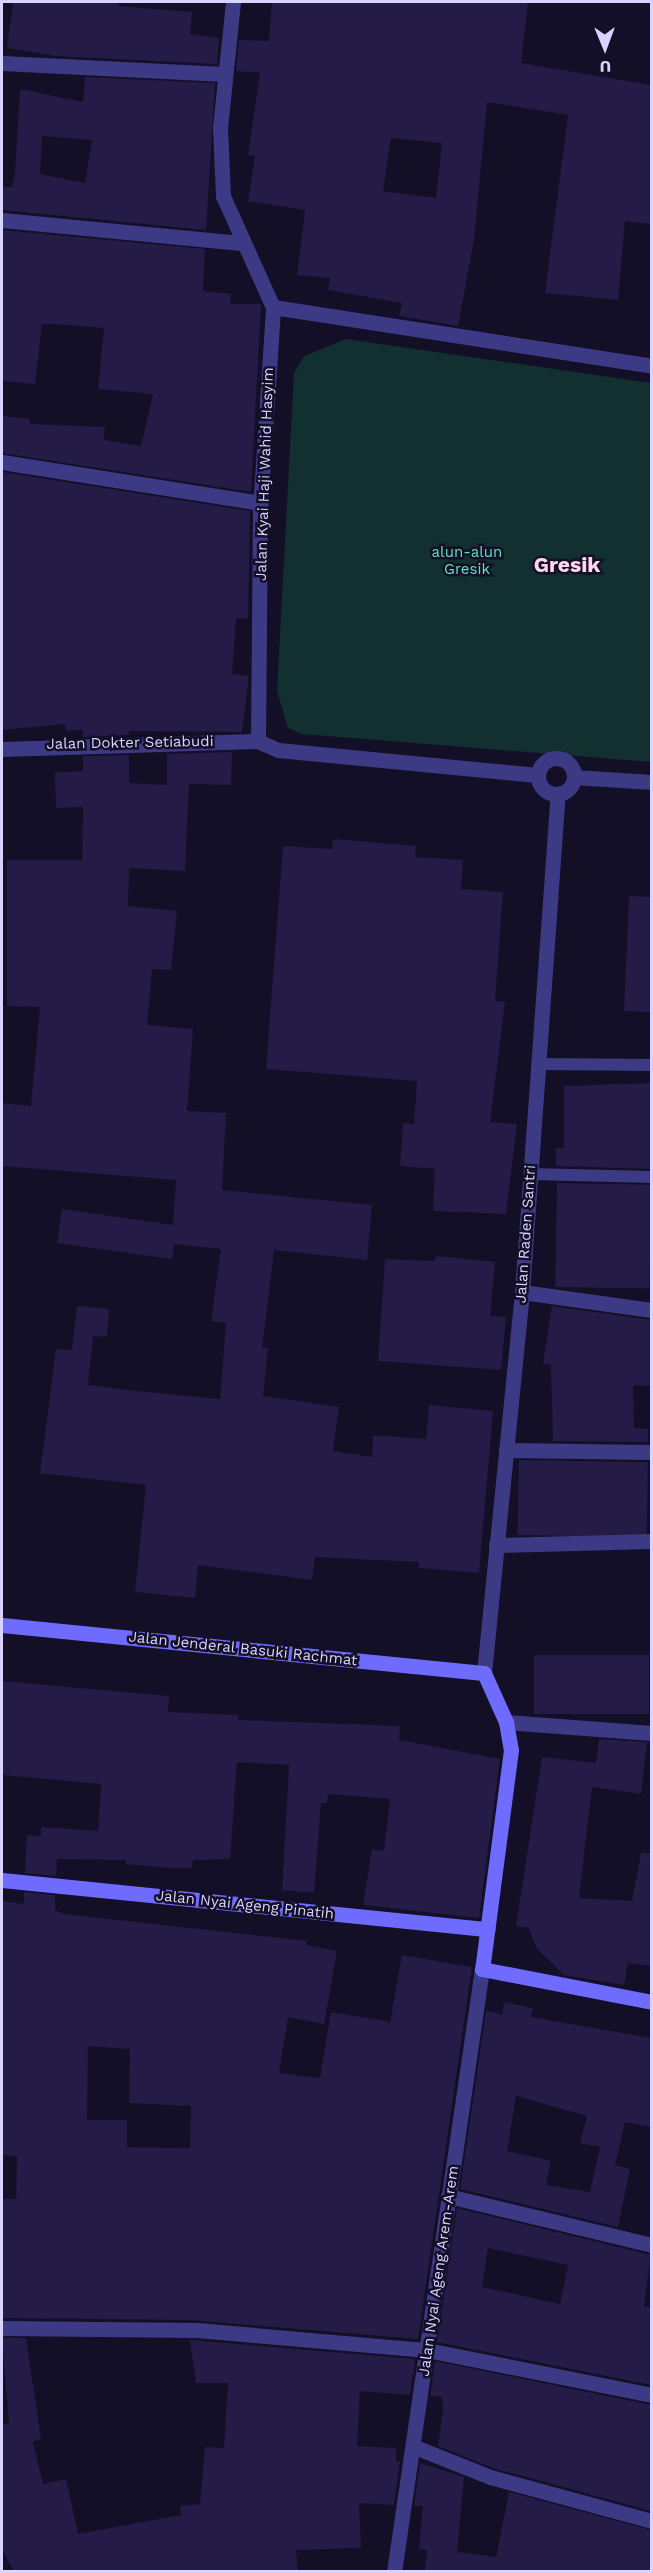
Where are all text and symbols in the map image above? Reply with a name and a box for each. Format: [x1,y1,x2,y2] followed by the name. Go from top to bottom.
[575,18,635,78] north arrow
[599,57,611,76] text: U
[252,367,278,581] street label: Jalan Kyai Haji Wahid Hasyim
[432,543,502,578] park label: alun-alun Gresik
[534,552,600,578] district label: Gresik
[46,733,214,753] street label: Jalan Dokter Setiabudi
[512,1164,540,1304] street label: Jalan Raden Santri
[127,1628,359,1670] street label: Jalan Jenderal Basuki Rachmat
[155,1887,335,1923] street label: Jalan Nyai Ageng Pinatih
[415,2164,463,2378] street label: Jalan Nyai Ageng Arem-Arem

